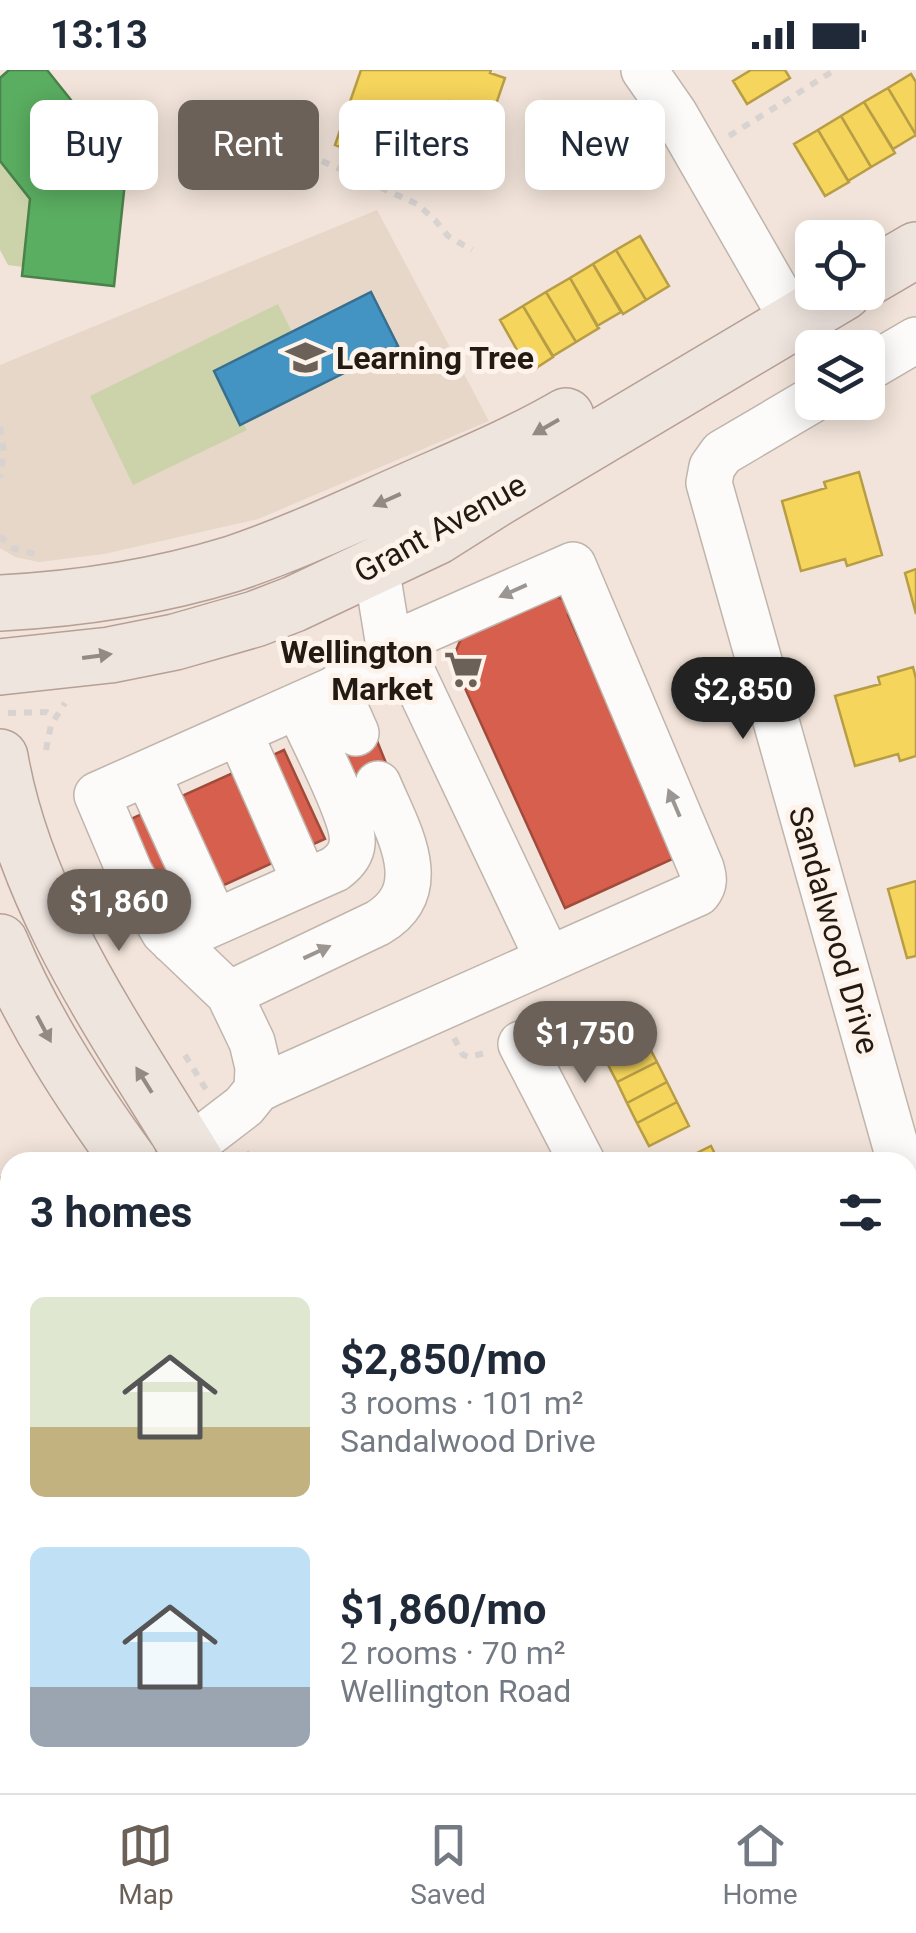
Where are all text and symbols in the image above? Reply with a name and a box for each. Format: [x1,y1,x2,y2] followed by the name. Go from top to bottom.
[50,13,148,57] text: 13:13
[30,100,158,190] chip: Buy
[178,100,319,190] chip: Rent
[339,100,505,190] chip: Filters
[525,100,665,190] chip: New
[795,220,885,420] map controls
[795,220,885,310] button: locate
[795,330,885,420] button: layers
[285,337,327,379] school or university icon: Learning Tree
[336,339,534,377] place label: Learning Tree
[532,419,561,436] one-way arrow
[348,465,532,591] street label: Grant Avenue
[372,492,402,508] one-way arrow
[498,583,528,599] one-way arrow
[280,633,433,708] place label: Wellington Market
[82,648,113,664] one-way arrow
[442,649,484,691] supermarket icon: Wellington Market
[662,657,824,742] pin: $2,850
[693,670,793,708] text: $2,850
[666,788,682,818] one-way arrow
[780,802,888,1058] street label: Sandalwood Drive
[38,869,200,954] pin: $1,860
[69,882,169,920] text: $1,860
[302,943,331,960] one-way arrow
[504,1001,666,1086] pin: $1,750
[35,1014,52,1043] one-way arrow
[535,1014,635,1052] text: $1,750
[136,1066,154,1093] one-way arrow
[833,1185,888,1240] icon: filters
[30,1188,192,1237] text: 3 homes
[340,1335,547,1384] text: $2,850/mo
[110,1337,230,1457] icon: home
[340,1384,583,1422] text: 3 rooms · 101 m²
[340,1422,596,1460] text: Sandalwood Drive
[340,1585,547,1634] text: $1,860/mo
[110,1587,230,1707] icon: home
[340,1634,565,1672] text: 2 rooms · 70 m²
[340,1672,571,1710] text: Wellington Road
[118,1818,174,1911] tab: Map
[410,1818,486,1911] tab: Saved
[722,1818,798,1911] tab: Home

